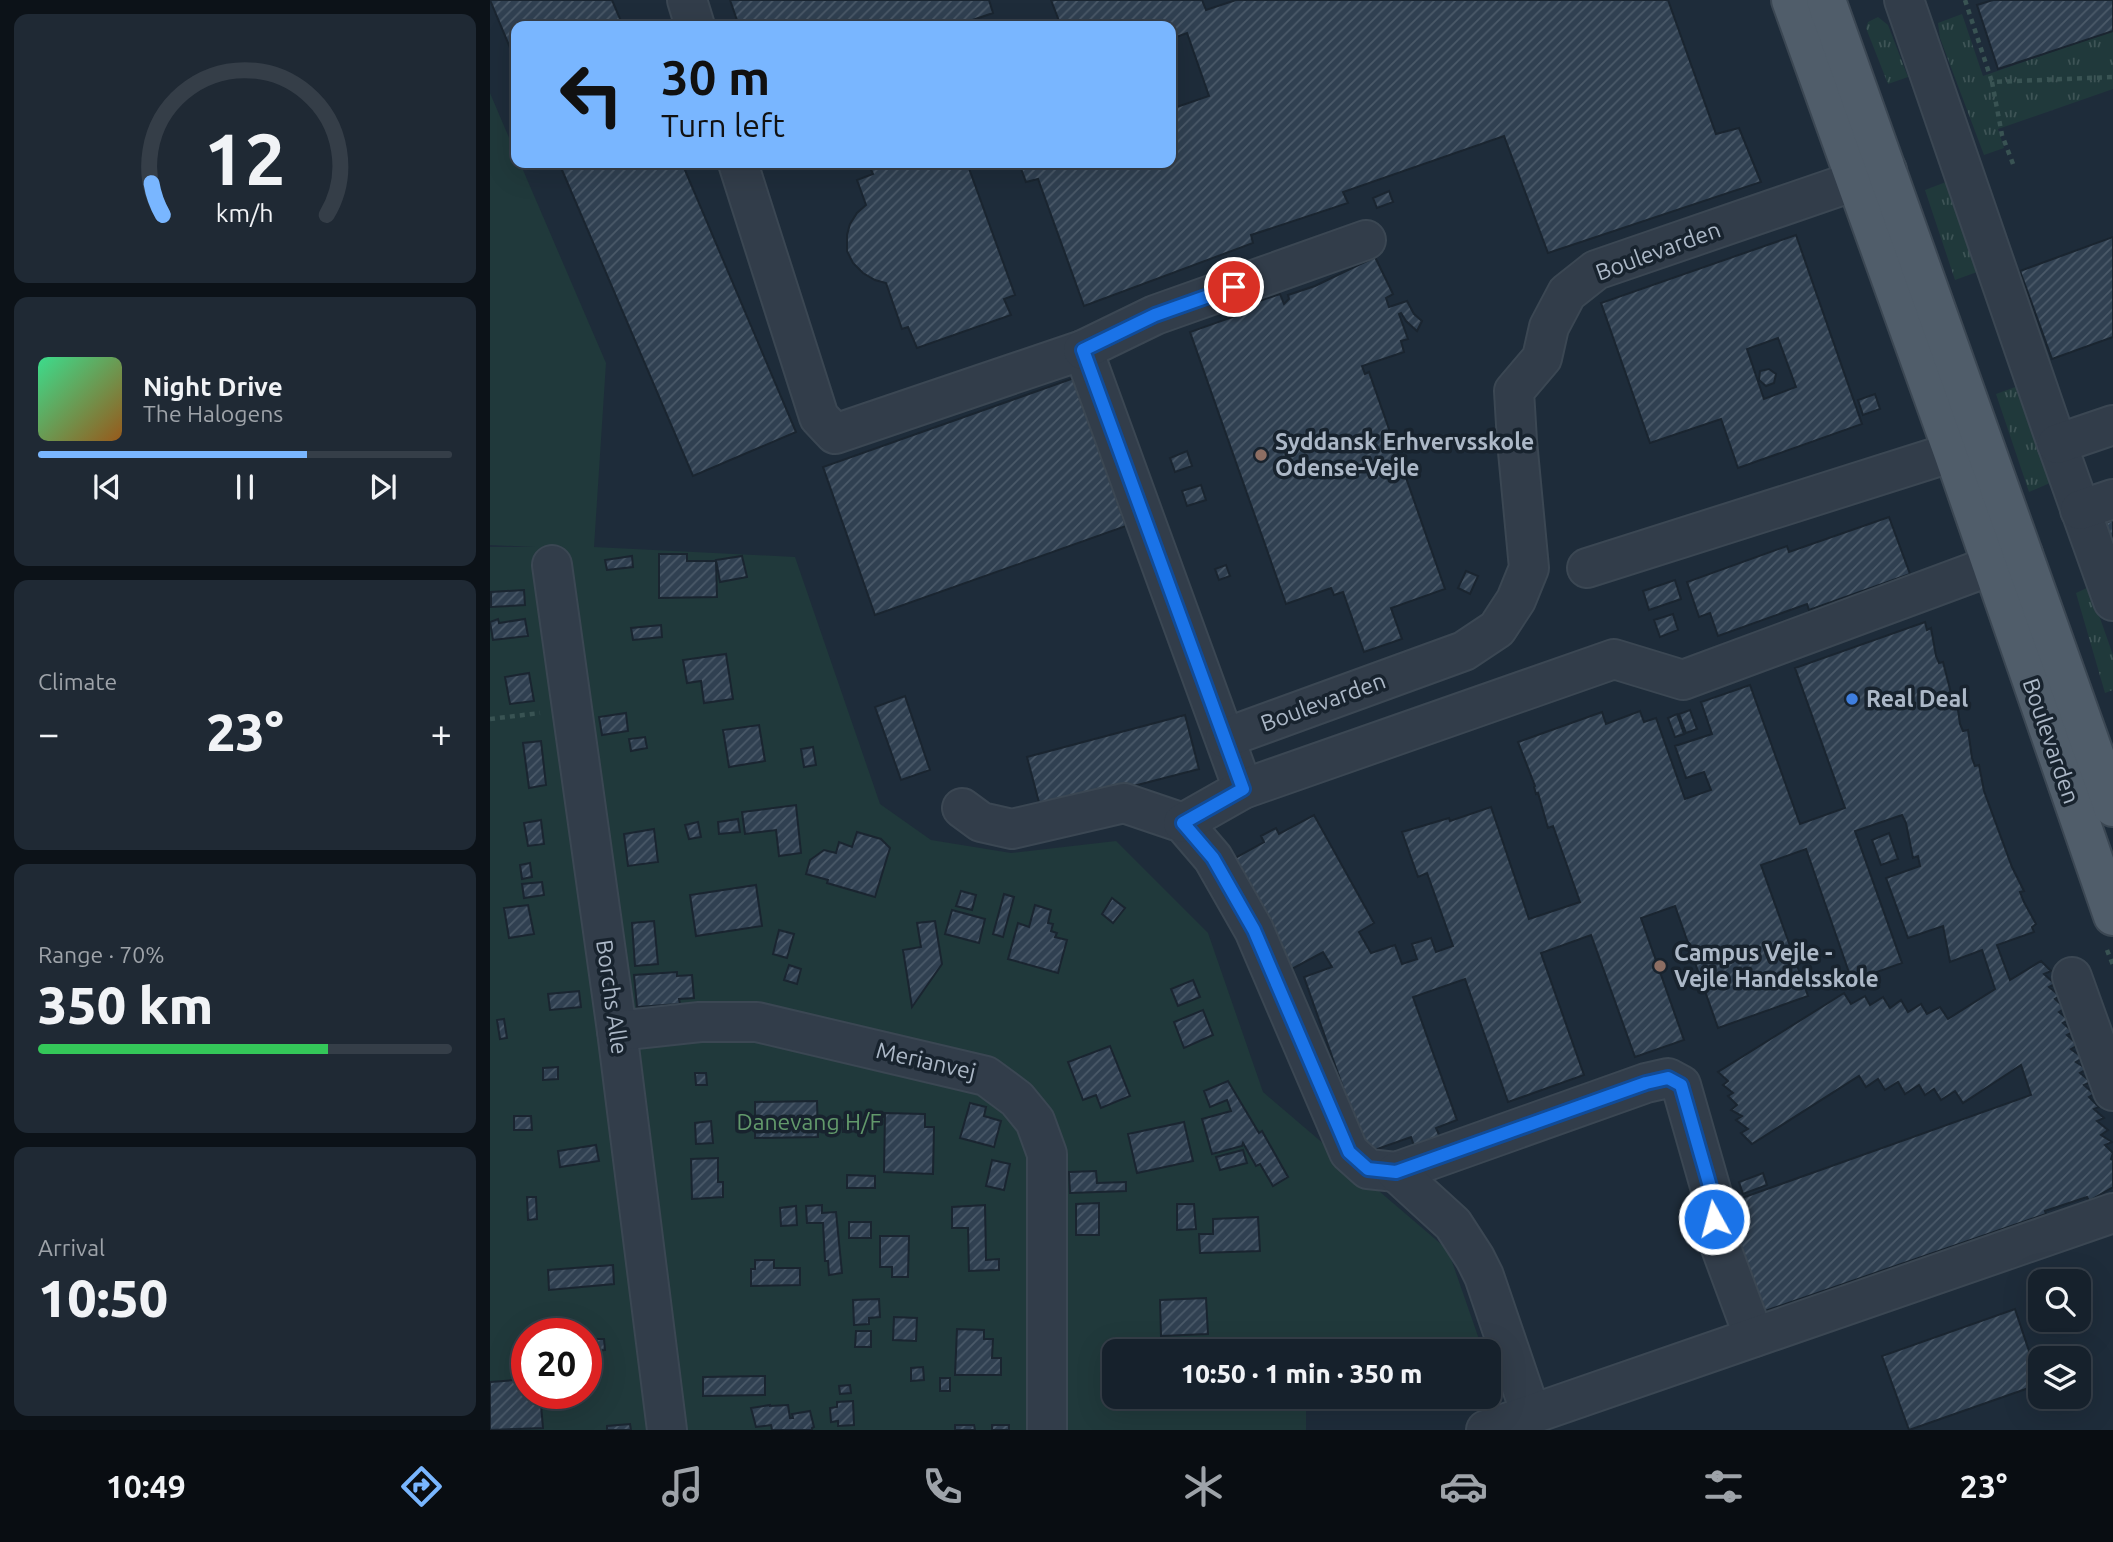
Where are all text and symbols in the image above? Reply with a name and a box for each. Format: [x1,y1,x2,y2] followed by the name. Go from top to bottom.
[546,49,637,140] icon: left
[661,49,770,104] text: 30 m
[661,107,785,143] text: Turn left
[204,117,286,199] text: 12
[216,198,274,226] text: km/h
[1592,216,1724,285] street label: Boulevarden
[1204,257,1264,317] pin
[1215,268,1253,306] icon: arrive
[143,372,283,401] text: Night Drive
[143,401,283,426] text: The Halogens
[1275,429,1534,480] place label: Syddansk Erhvervsskole Odense-Vejle
[1253,447,1269,463] marker: Syddansk Erhvervsskole Odense-Vejle
[88,468,126,506] icon: previous
[226,468,264,506] icon: pause
[364,468,402,506] icon: next
[1257,667,1389,736] street label: Boulevarden
[38,669,117,694] text: Climate
[2018,675,2085,807] street label: Boulevarden
[1866,686,1968,711] place label: Real Deal
[1844,691,1860,707] marker: Real Deal
[206,703,284,761] text: 23°
[38,712,59,754] text: −
[431,712,452,754] text: +
[592,938,633,1056] street label: Borchs Alle
[1674,940,1879,991] place label: Campus Vejle - Vejle Handelsskole
[38,942,165,967] text: Range · 70%
[1652,958,1668,974] marker: Campus Vejle - Vejle Handelsskole
[38,976,213,1034] text: 350 km
[874,1037,978,1084] street label: Merianvej
[736,1109,882,1134] park label: Danevang H/F
[1677,1182,1751,1256] position arrow
[38,1235,105,1260] text: Arrival
[38,1269,168,1327] text: 10:50
[2028,1269,2091,1409] map controls
[2028,1269,2091,1332] button: search
[511,1318,602,1409] speed limit sign: 20
[2028,1346,2091,1409] button: layers
[1181,1359,1422,1388] text: 10:50 · 1 min · 350 m
[397,1462,446,1511] icon: directions
[658,1462,707,1511] icon: music
[918,1462,967,1511] icon: phone
[1179,1462,1228,1511] icon: climate
[1439,1462,1488,1511] icon: car
[1699,1462,1748,1511] icon: filters
[106,1468,186,1504] text: 10:49
[1960,1468,2007,1504] text: 23°

